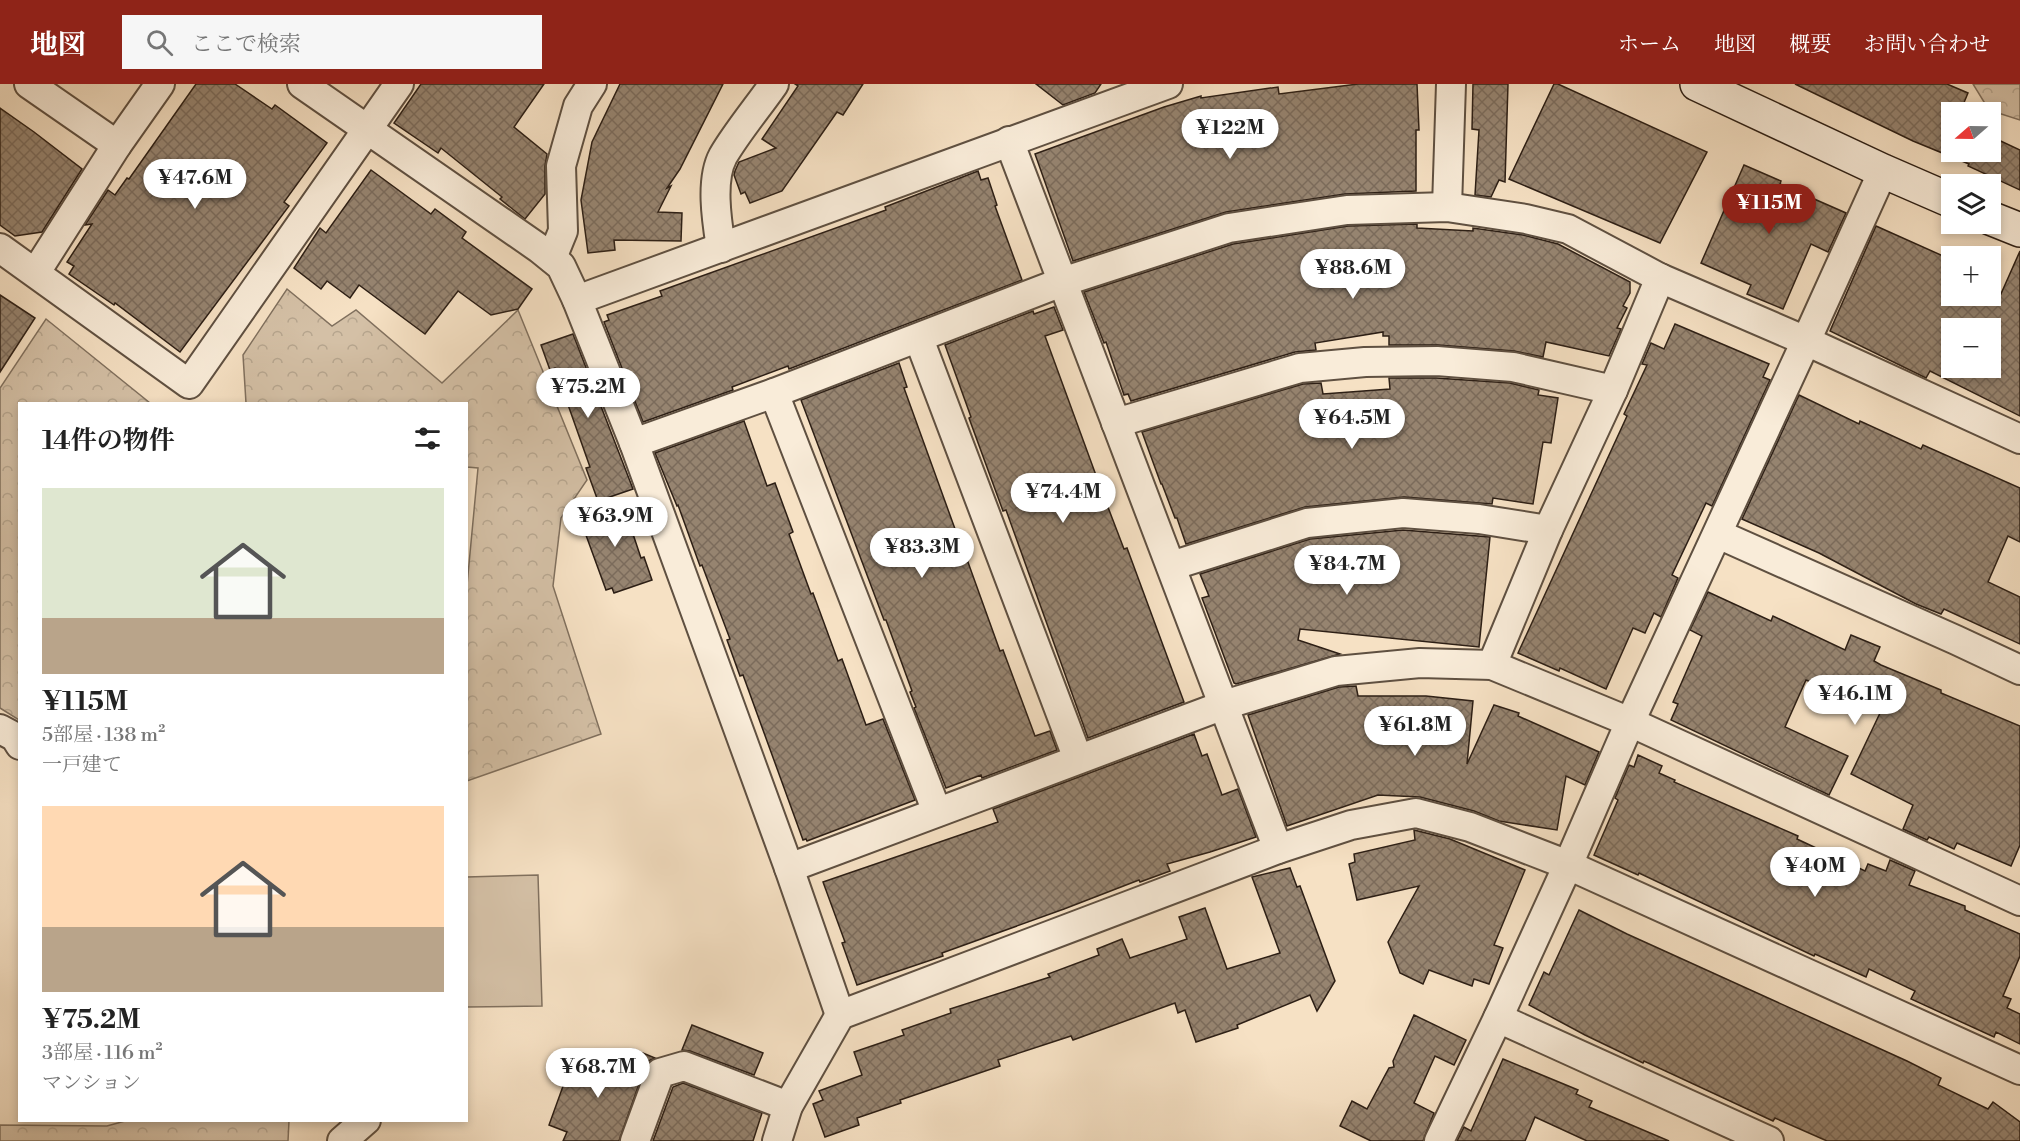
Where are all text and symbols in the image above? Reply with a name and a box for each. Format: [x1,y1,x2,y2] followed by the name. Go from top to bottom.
[122,15,542,69] search box
[143,26,176,59] icon: search
[30,28,86,63] text: 地図
[191,31,301,58] text: ここで検索
[1618,32,1681,58] text: ホーム
[1714,32,1756,58] text: 地図
[1789,32,1831,58] text: 概要
[1864,32,1990,58] text: お問い合わせ
[1941,102,2001,162] north arrow
[1941,102,2001,378] map controls
[1188,109,1272,160] pin: ¥122M
[1196,116,1264,141] text: ¥122M
[146,159,244,210] pin: ¥47.6M
[157,166,233,191] text: ¥47.6M
[1941,174,2001,234] button: layers
[1727,184,1811,235] pin: ¥115M
[1736,191,1802,216] text: ¥115M
[1941,246,2001,306] button: +
[1304,249,1402,300] pin: ¥88.6M
[1314,256,1392,281] text: ¥88.6M
[1941,318,2001,378] button: −
[539,368,637,419] pin: ¥75.2M
[550,375,626,400] text: ¥75.2M
[1303,399,1401,450] pin: ¥64.5M
[1313,406,1391,431] text: ¥64.5M
[411,422,444,455] icon: filters
[42,425,175,457] text: 14件の物件
[1014,473,1112,524] pin: ¥74.4M
[1025,480,1101,505] text: ¥74.4M
[566,497,664,548] pin: ¥63.9M
[577,504,653,529] text: ¥63.9M
[189,527,297,635] icon: home
[873,528,971,579] pin: ¥83.3M
[884,535,960,560] text: ¥83.3M
[1298,545,1396,596] pin: ¥84.7M
[1308,552,1386,577] text: ¥84.7M
[1806,675,1904,726] pin: ¥46.1M
[1817,682,1893,707] text: ¥46.1M
[42,686,128,718] text: ¥115M
[1366,706,1464,757] pin: ¥61.8M
[1378,713,1452,738] text: ¥61.8M
[42,723,165,748] text: 5部屋 · 138 m²
[42,753,122,778] text: 一戸建て
[189,845,297,953] icon: home
[1779,847,1851,898] pin: ¥40M
[1784,854,1846,879] text: ¥40M
[42,1004,140,1036] text: ¥75.2M
[42,1041,163,1066] text: 3部屋 · 116 m²
[549,1048,647,1099] pin: ¥68.7M
[560,1055,636,1080] text: ¥68.7M
[42,1071,141,1096] text: マンション

